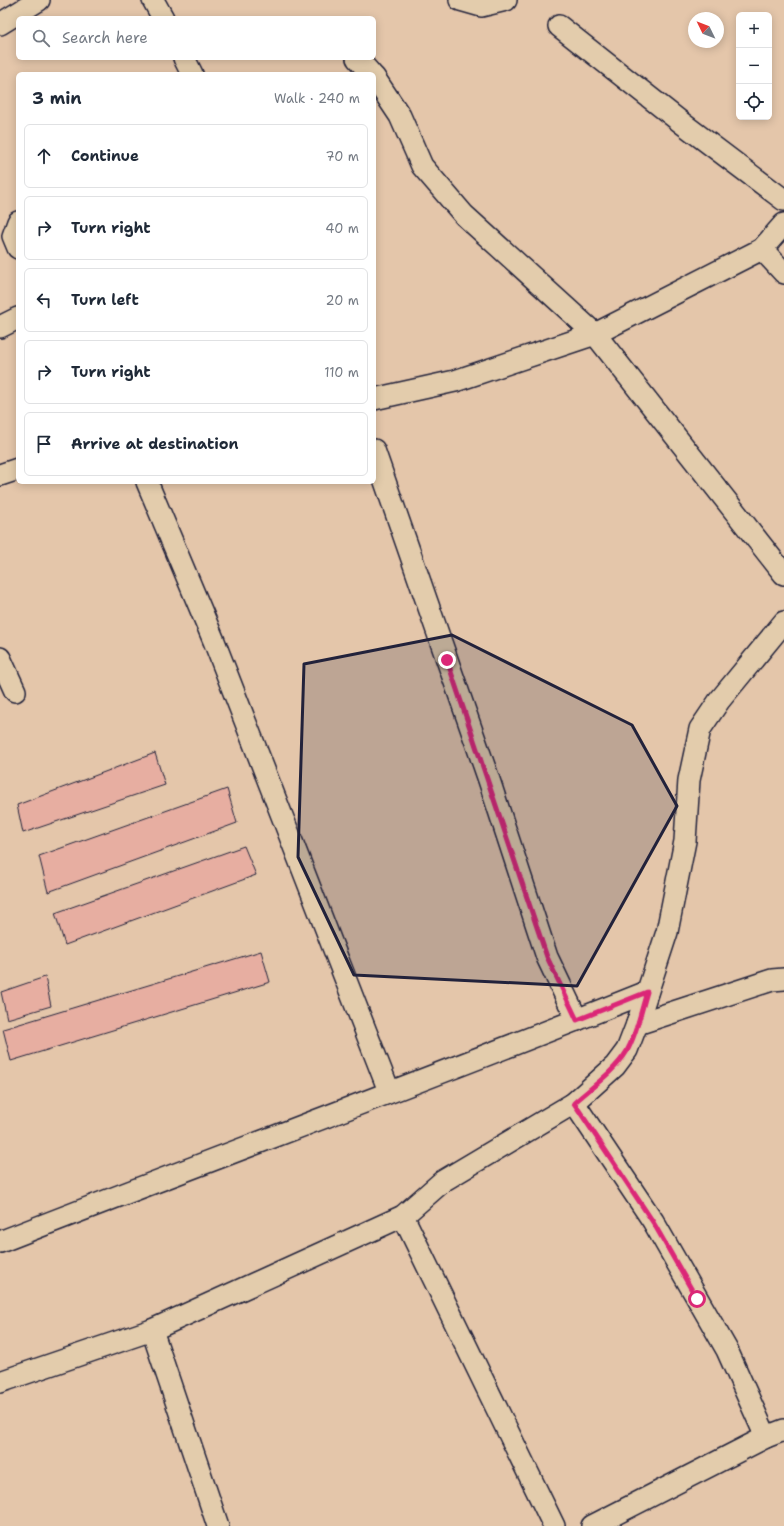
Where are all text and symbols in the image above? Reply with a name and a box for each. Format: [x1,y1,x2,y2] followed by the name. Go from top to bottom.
[688,12,724,48] north arrow
[736,12,772,120] map controls
[736,12,772,48] button: +
[16,16,376,60] search box
[30,27,52,49] icon: search
[62,28,148,48] text: Search here
[736,48,772,84] button: −
[736,84,772,120] button: locate
[32,87,82,109] text: 3 min
[274,90,360,107] text: Walk · 240 m
[33,145,55,167] icon: ahead
[71,146,139,166] text: Continue
[325,148,359,165] text: 70 m
[33,217,55,239] icon: right
[71,218,151,238] text: Turn right
[325,220,359,237] text: 40 m
[33,289,55,311] icon: left
[71,290,139,310] text: Turn left
[326,292,359,309] text: 20 m
[33,361,55,383] icon: right
[71,362,151,382] text: Turn right
[324,364,359,381] text: 110 m
[33,433,55,455] icon: arrive
[71,434,239,454] text: Arrive at destination
[438,651,456,669] route end
[688,1290,706,1308] route start

